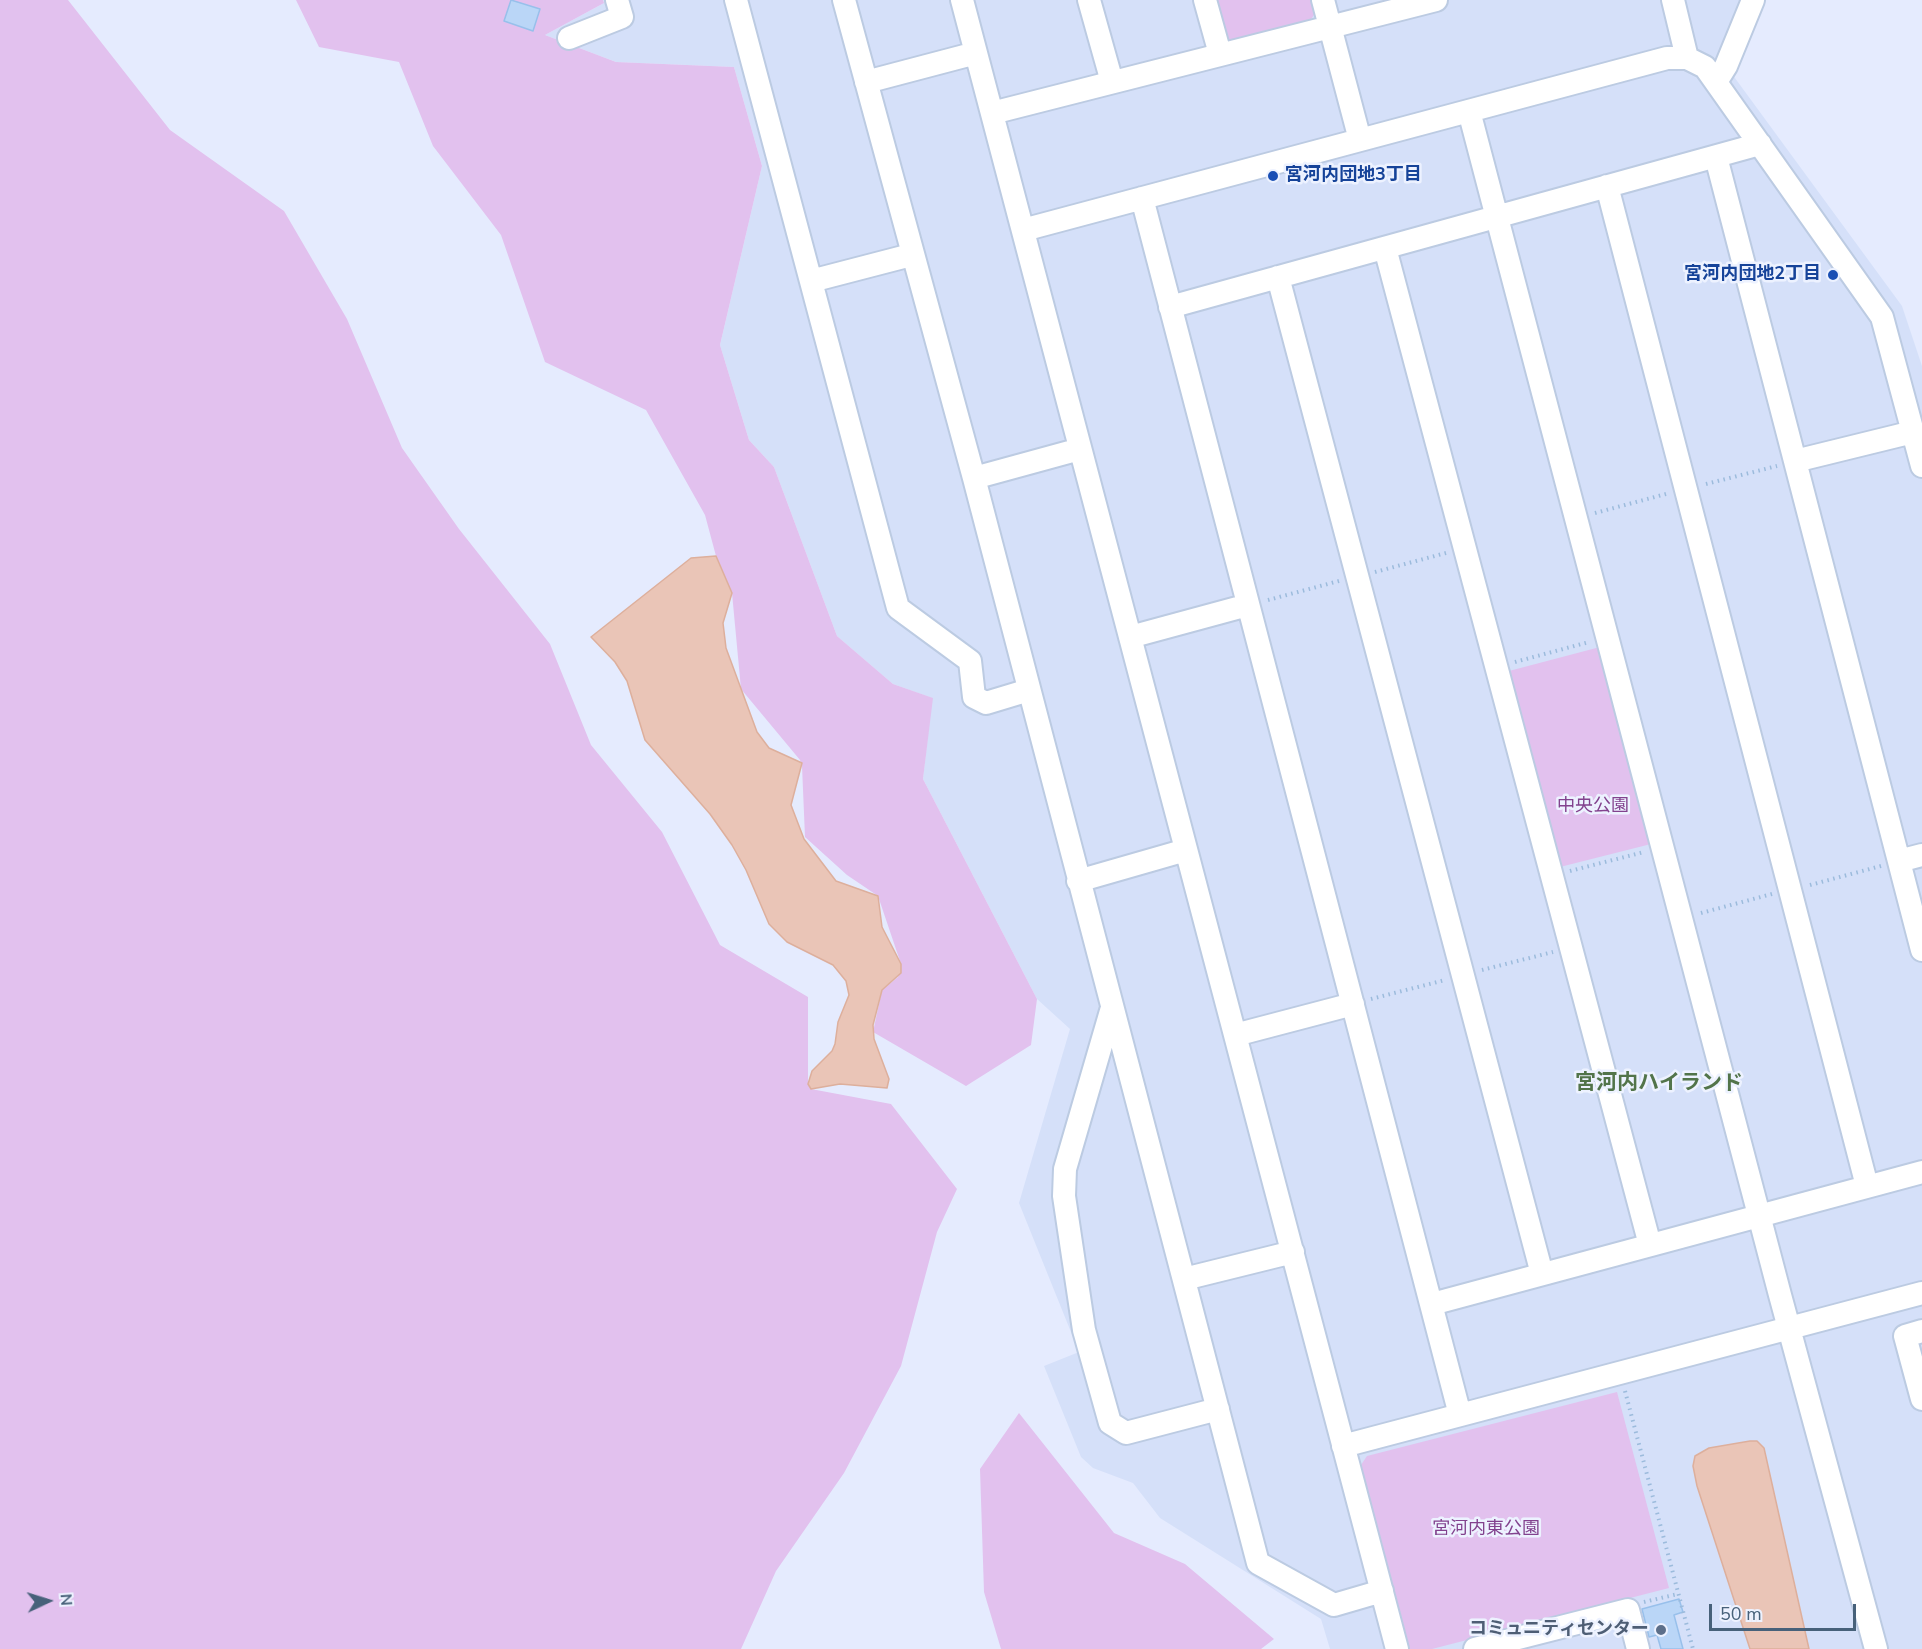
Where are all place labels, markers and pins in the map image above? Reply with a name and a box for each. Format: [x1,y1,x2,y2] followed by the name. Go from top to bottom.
[1285,165,1422,187] place label: 宮河内団地3丁目
[1266,169,1280,183] marker: 宮河内団地3丁目
[1684,264,1821,286] place label: 宮河内団地2丁目
[1826,268,1840,282] marker: 宮河内団地2丁目
[1469,1619,1649,1641] place label: コミュニティセンター
[1654,1623,1668,1637] marker: コミュニティセンター

